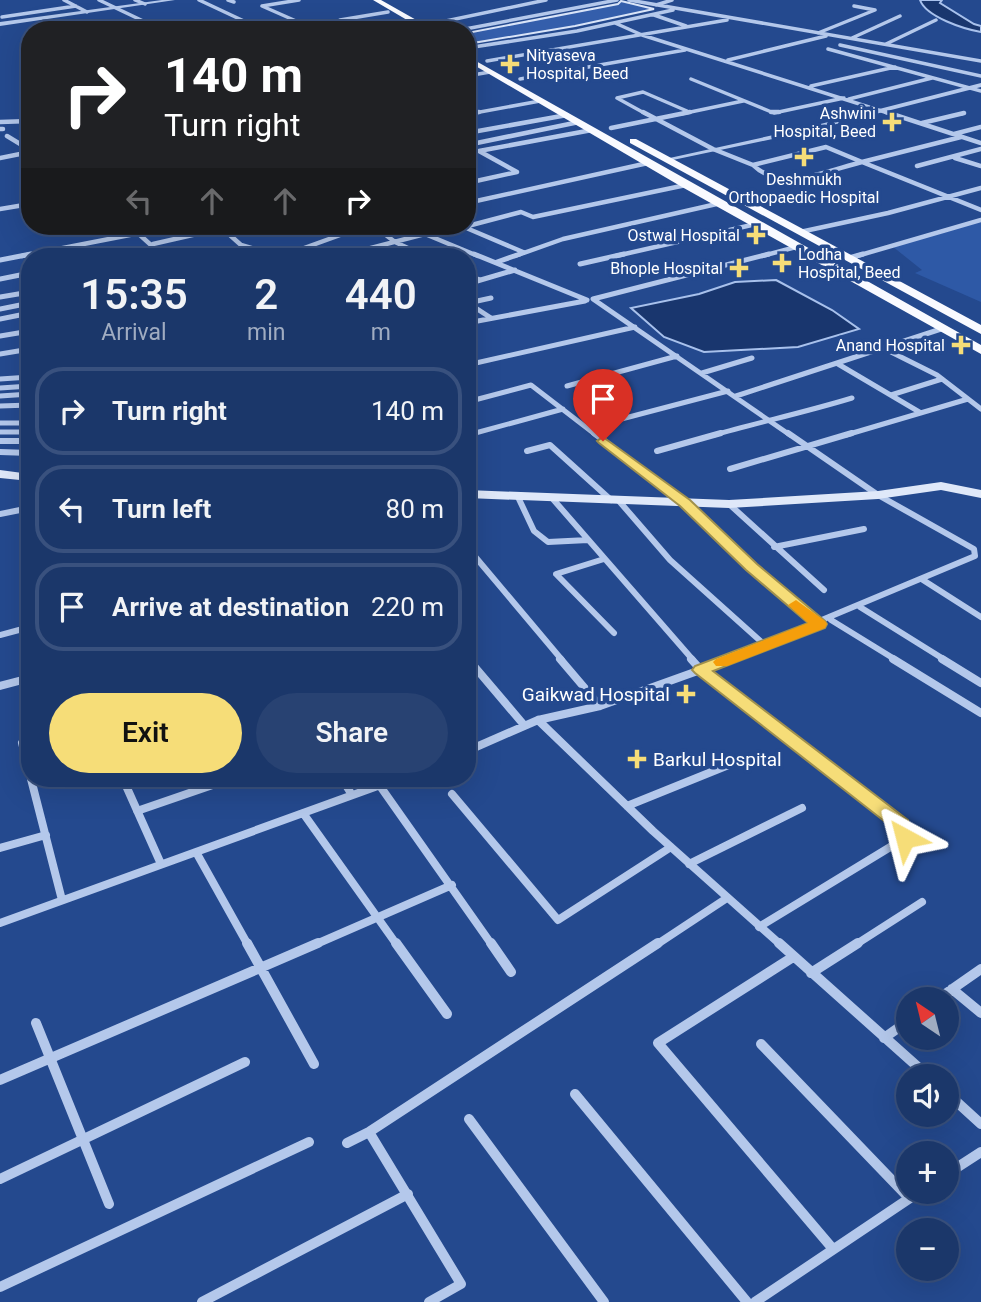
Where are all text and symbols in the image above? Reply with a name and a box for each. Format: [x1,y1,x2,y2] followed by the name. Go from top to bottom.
[526,46,629,83] place label: Nityaseva Hospital, Beed
[164,47,303,104] text: 140 m
[49,49,140,140] icon: right
[500,54,520,74] marker: Nityaseva Hospital, Beed
[773,104,876,141] place label: Ashwini Hospital, Beed
[164,106,300,144] text: Turn right
[882,112,902,132] marker: Ashwini Hospital, Beed
[794,147,814,167] marker: Deshmukh Orthopaedic Hospital
[729,170,879,207] place label: Deshmukh Orthopaedic Hospital
[120,182,158,220] icon: left
[193,182,231,220] icon: ahead
[266,182,304,220] icon: ahead
[339,182,377,220] icon: right
[746,225,766,245] marker: Ostwal Hospital
[627,226,740,245] place label: Ostwal Hospital
[798,245,901,282] place label: Lodha Hospital, Beed
[772,253,792,273] marker: Lodha Hospital, Beed
[729,258,749,278] marker: Bhople Hospital
[610,259,723,278] place label: Bhople Hospital
[80,270,188,319] text: 15:35
[254,270,278,319] text: 2
[345,270,417,319] text: 440
[101,319,167,346] text: Arrival
[247,319,285,346] text: min
[371,319,391,346] text: m
[951,335,971,355] marker: Anand Hospital
[836,336,945,355] place label: Anand Hospital
[573,369,633,441] pin
[584,380,622,418] icon: arrive
[53,392,91,430] icon: right
[112,396,227,426] text: Turn right
[371,396,444,426] text: 140 m
[53,490,91,528] icon: left
[112,494,211,524] text: Turn left
[386,494,444,524] text: 80 m
[53,588,91,626] icon: arrive
[112,592,349,622] text: Arrive at destination
[371,592,444,622] text: 220 m
[522,683,670,706] place label: Gaikwad Hospital
[676,684,696,704] marker: Gaikwad Hospital
[49,693,242,773] button: Exit
[256,693,448,773] button: Share
[653,748,782,771] place label: Barkul Hospital
[627,749,647,769] marker: Barkul Hospital
[868,801,942,875] position arrow
[896,987,959,1050] north arrow
[896,987,959,1281] map controls
[896,1064,959,1127] button: sound
[896,1141,959,1204] button: +
[896,1218,959,1281] button: −

